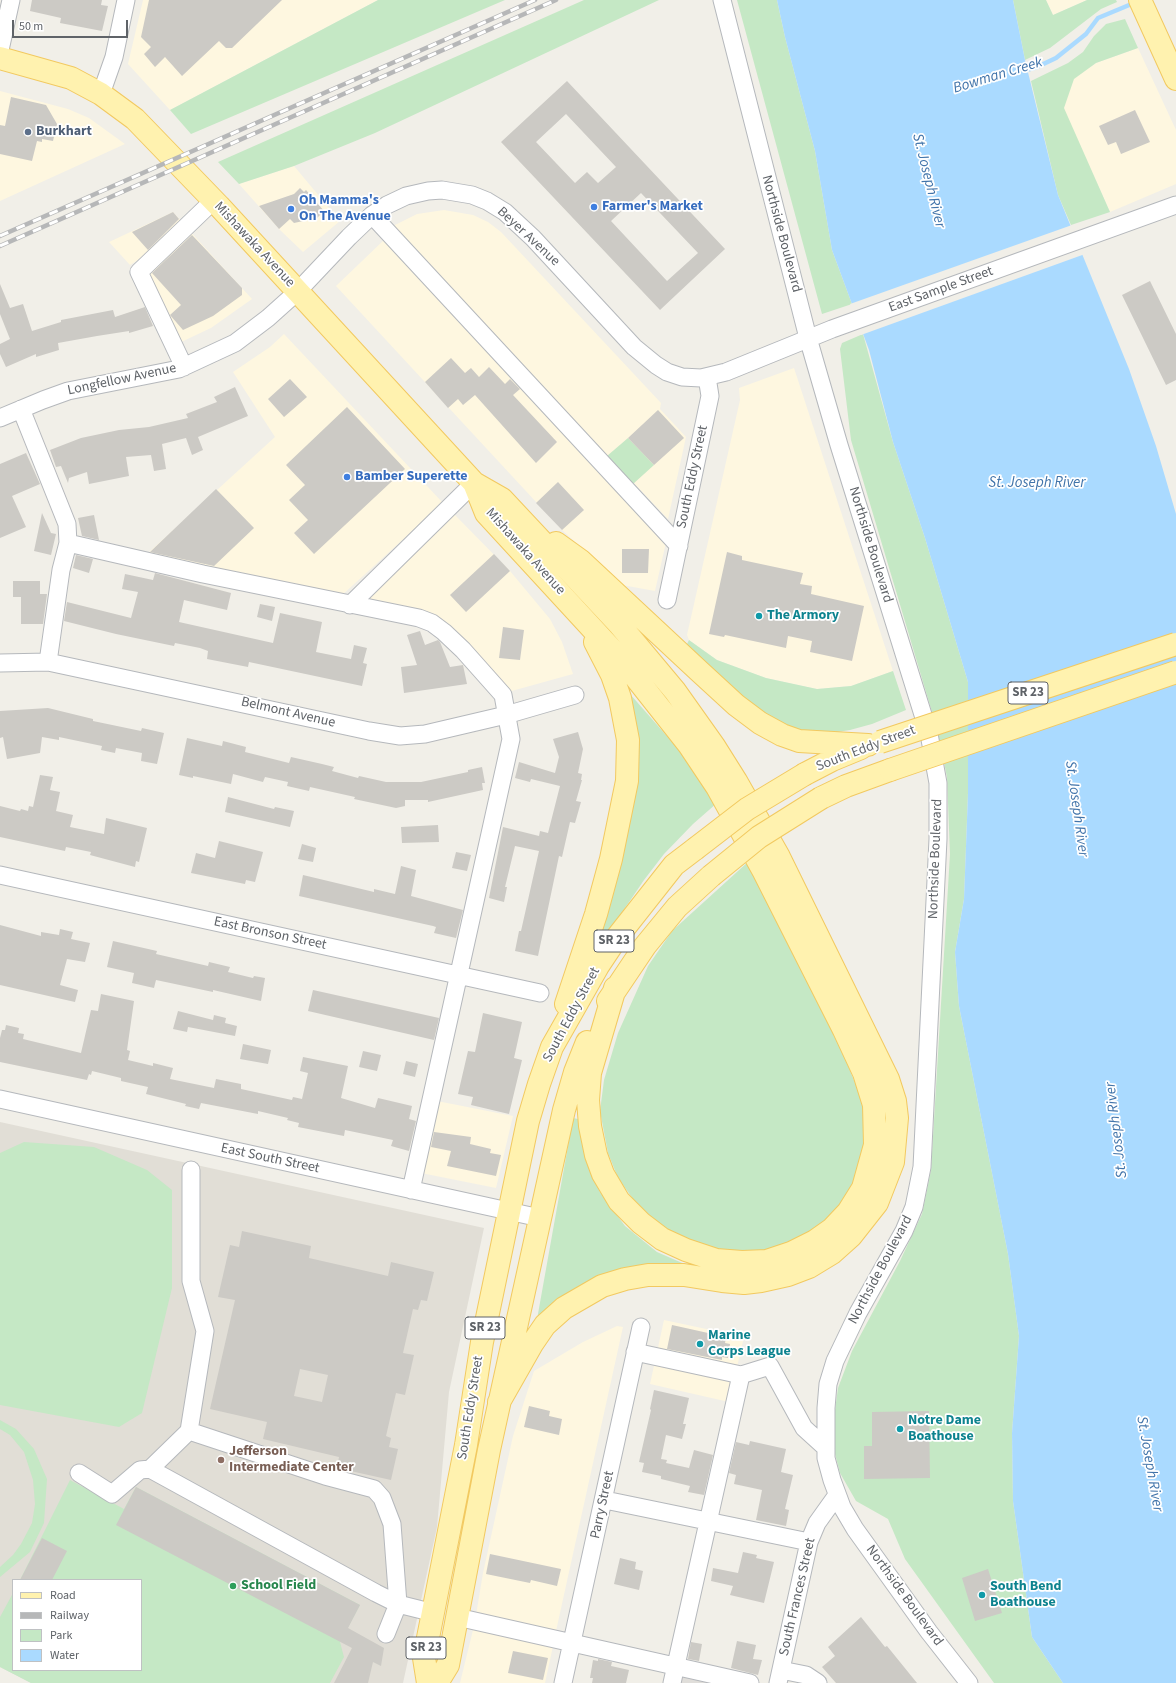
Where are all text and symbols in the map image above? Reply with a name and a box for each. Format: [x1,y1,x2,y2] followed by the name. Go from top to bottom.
[14,12,130,38] scale bar
[19,18,43,35] text: 50 m
[951,54,1045,98] water label: Bowman Creek
[36,124,92,140] place label: Burkhart
[23,127,33,137] marker: Burkhart
[908,132,948,230] water label: St. Joseph River
[757,174,805,294] street label: Northside Boulevard
[299,193,391,226] place label: Oh Mamma's On The Avenue
[210,199,298,291] street label: Mishawaka Avenue
[602,199,703,215] place label: Farmer's Market
[589,202,599,212] marker: Farmer's Market
[286,204,296,214] marker: Oh Mamma's On The Avenue
[493,204,563,270] street label: Beyer Avenue
[887,263,995,317] street label: East Sample Street
[66,360,178,400] street label: Longfellow Avenue
[674,424,712,530] street label: South Eddy Street
[355,469,467,485] place label: Bamber Superette
[342,472,352,482] marker: Bamber Superette
[989,475,1085,493] water label: St. Joseph River
[844,485,896,605] street label: Northside Boulevard
[482,505,568,599] street label: Mishawaka Avenue
[767,608,839,624] place label: The Armory
[754,611,764,621] marker: The Armory
[1008,682,1048,704] road number: SR 23
[239,694,337,732] street label: Belmont Avenue
[814,722,918,776] street label: South Eddy Street
[1060,760,1092,858] water label: St. Joseph River
[926,798,946,920] street label: Northside Boulevard
[212,914,328,954] street label: East Bronson Street
[594,930,634,952] road number: SR 23
[540,965,604,1065] street label: South Eddy Street
[1102,1081,1132,1179] water label: St. Joseph River
[219,1140,321,1178] street label: East South Street
[845,1213,917,1327] street label: Northside Boulevard
[465,1317,505,1339] road number: SR 23
[708,1328,791,1360] place label: Marine Corps League
[695,1339,705,1349] marker: Marine Corps League
[454,1355,488,1461] street label: South Eddy Street
[908,1413,981,1446] place label: Notre Dame Boathouse
[1132,1415,1166,1513] water label: St. Joseph River
[895,1424,905,1434] marker: Notre Dame Boathouse
[229,1444,354,1476] place label: Jefferson Intermediate Center
[216,1455,226,1465] marker: Jefferson Intermediate Center
[588,1470,618,1540] street label: Parry Street
[776,1536,820,1658] street label: South Frances Street
[862,1542,946,1650] street label: Northside Boulevard
[241,1578,316,1594] place label: School Field
[12,1579,142,1671] legend
[990,1579,1061,1612] place label: South Bend Boathouse
[228,1581,238,1591] marker: School Field
[50,1587,76,1604] text: Road
[977,1590,987,1600] marker: South Bend Boathouse
[50,1607,89,1624] text: Railway
[50,1627,72,1644] text: Park
[406,1637,446,1659] road number: SR 23
[50,1647,79,1664] text: Water

